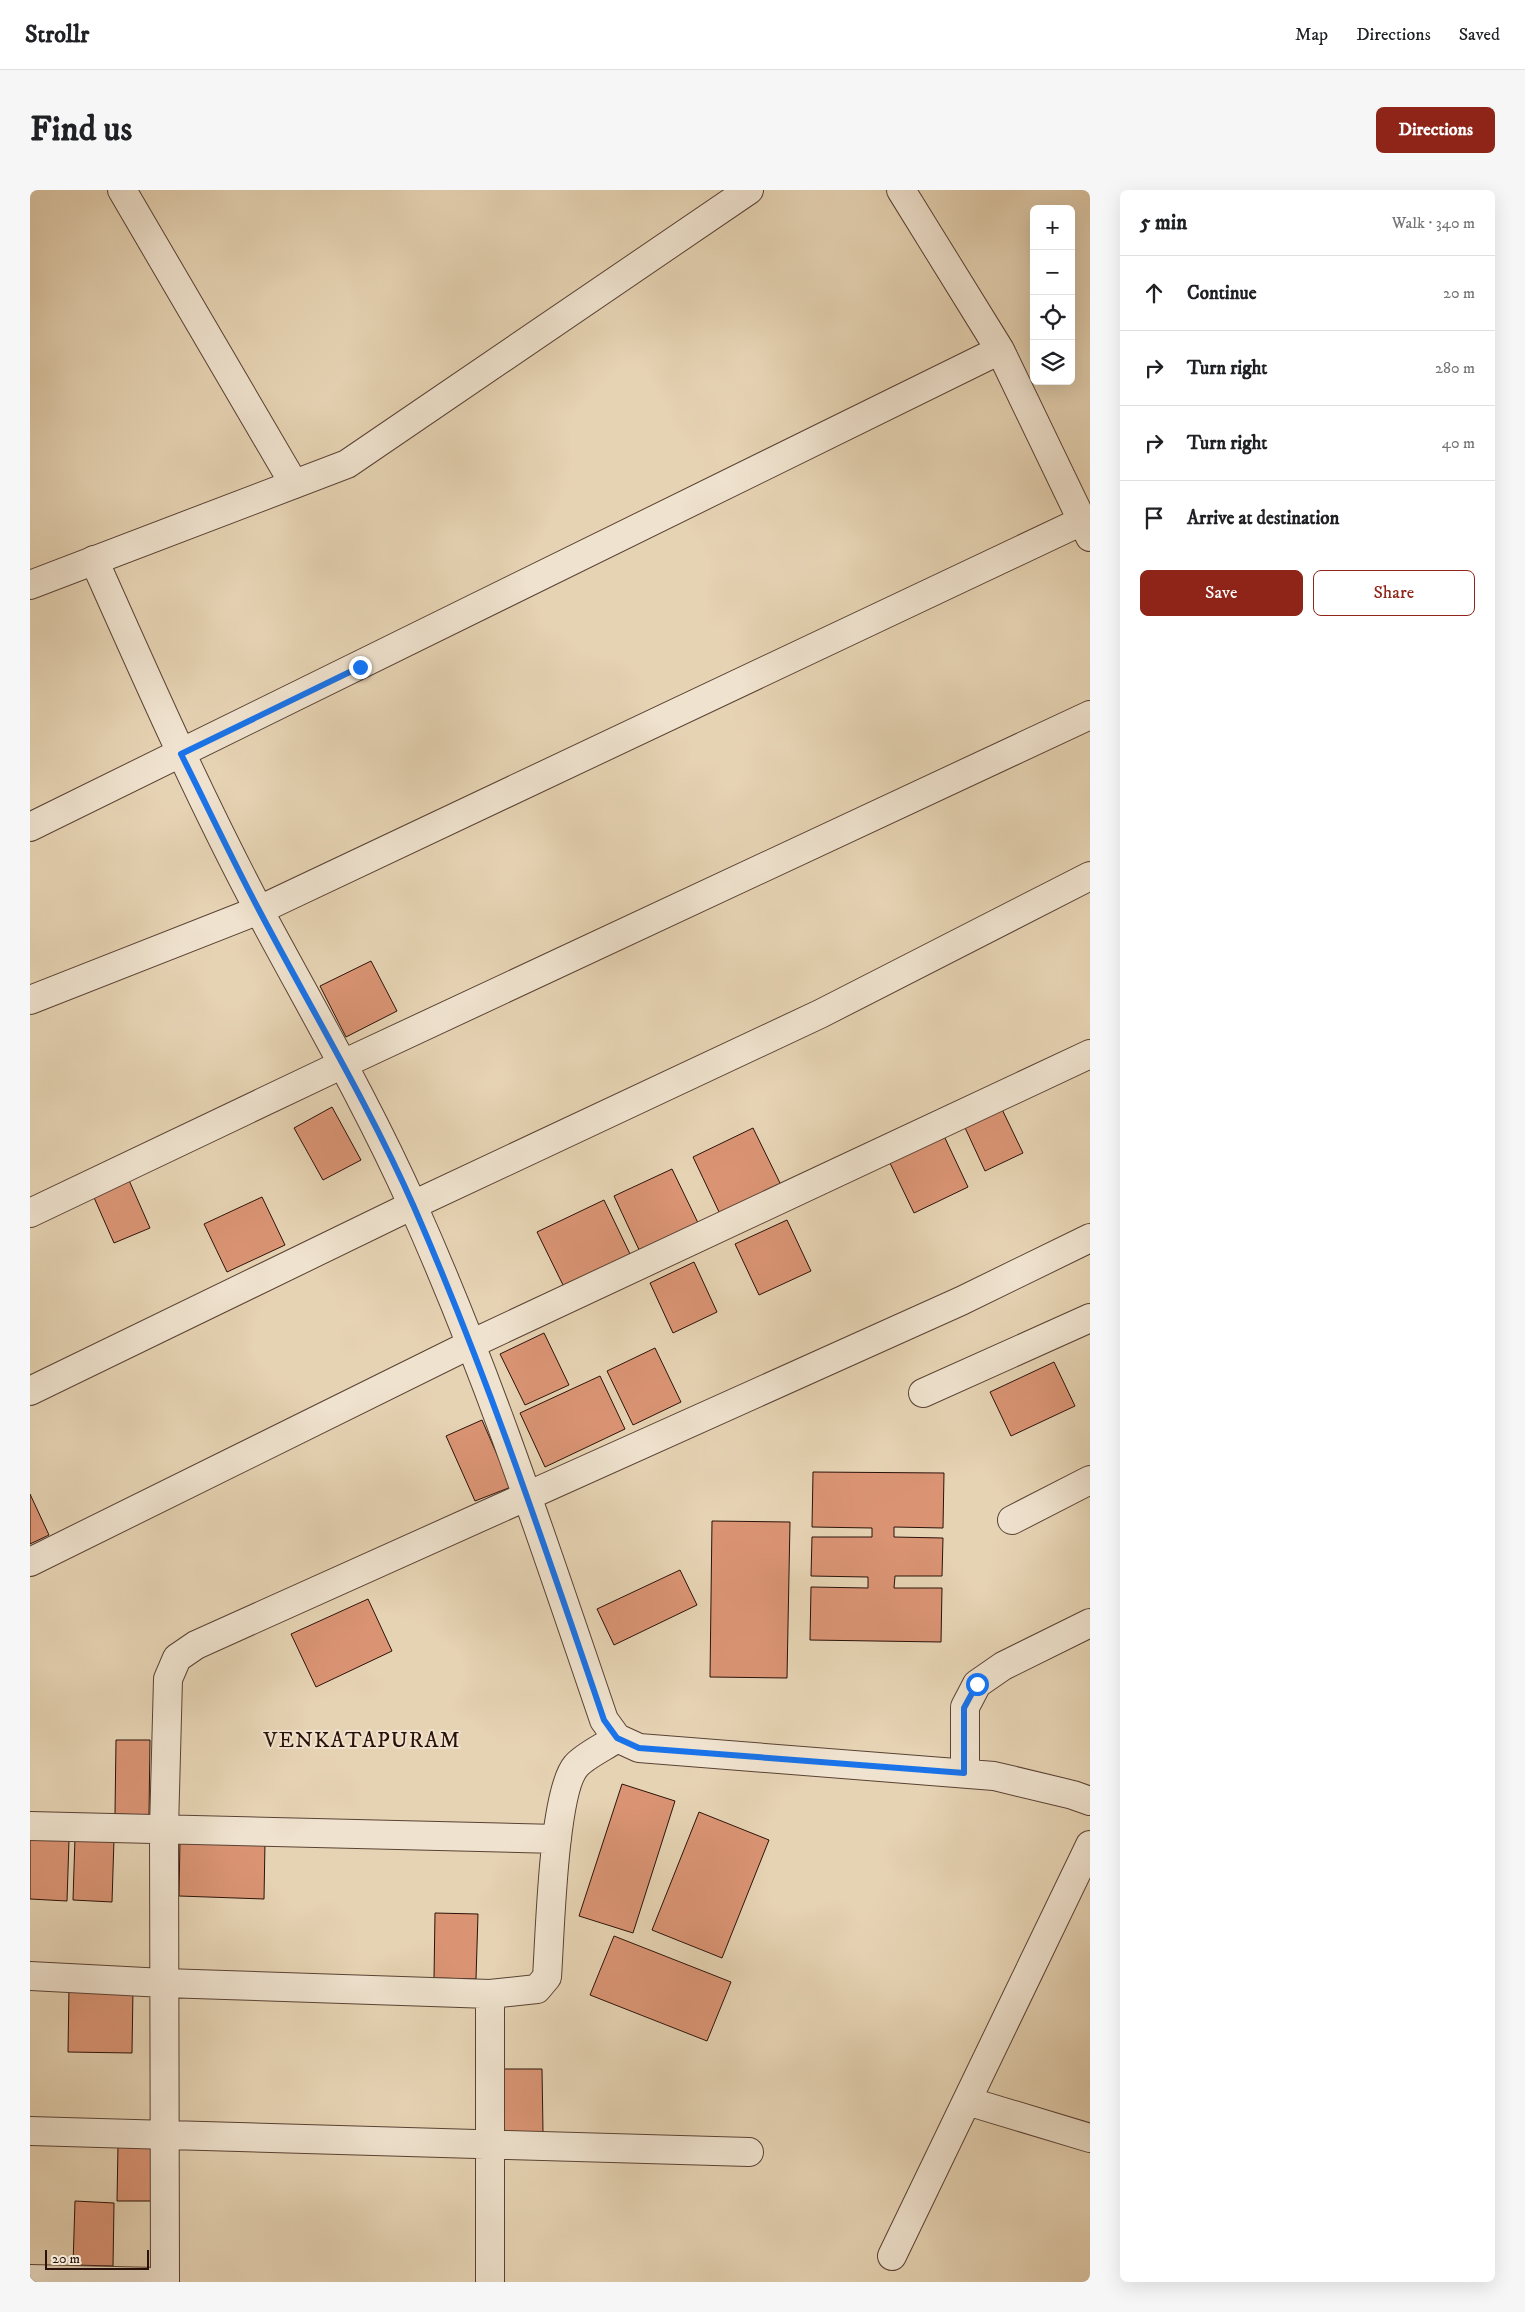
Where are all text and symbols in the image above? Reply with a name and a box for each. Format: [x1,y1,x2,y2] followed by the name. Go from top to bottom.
[25,20,89,50] text: Strollr
[1295,24,1328,46] text: Map
[1356,24,1431,46] text: Directions
[1459,24,1500,46] text: Saved
[1376,107,1495,153] button: Directions
[30,108,132,152] text: Find us
[1030,205,1075,385] map controls
[1030,205,1075,250] button: +
[1140,210,1187,236] text: 5 min
[1392,213,1475,233] text: Walk · 340 m
[1030,250,1075,295] button: −
[1140,279,1168,307] icon: ahead
[1187,282,1257,305] text: Continue
[1443,283,1475,303] text: 20 m
[1030,295,1075,340] button: locate
[1030,340,1075,385] button: layers
[1140,354,1168,382] icon: right
[1187,357,1267,380] text: Turn right
[1435,358,1475,378] text: 280 m
[1140,429,1168,457] icon: right
[1187,432,1267,455] text: Turn right
[1442,433,1475,453] text: 40 m
[1140,504,1168,532] icon: arrive
[1187,507,1339,530] text: Arrive at destination
[1140,570,1303,616] button: Save
[1313,570,1475,616] button: Share
[349,656,372,679] route end
[966,1673,989,1696] route start
[262,1727,461,1754] district label: VENKATAPURAM
[45,2247,149,2270] scale bar
[52,2250,80,2268] text: 20 m

